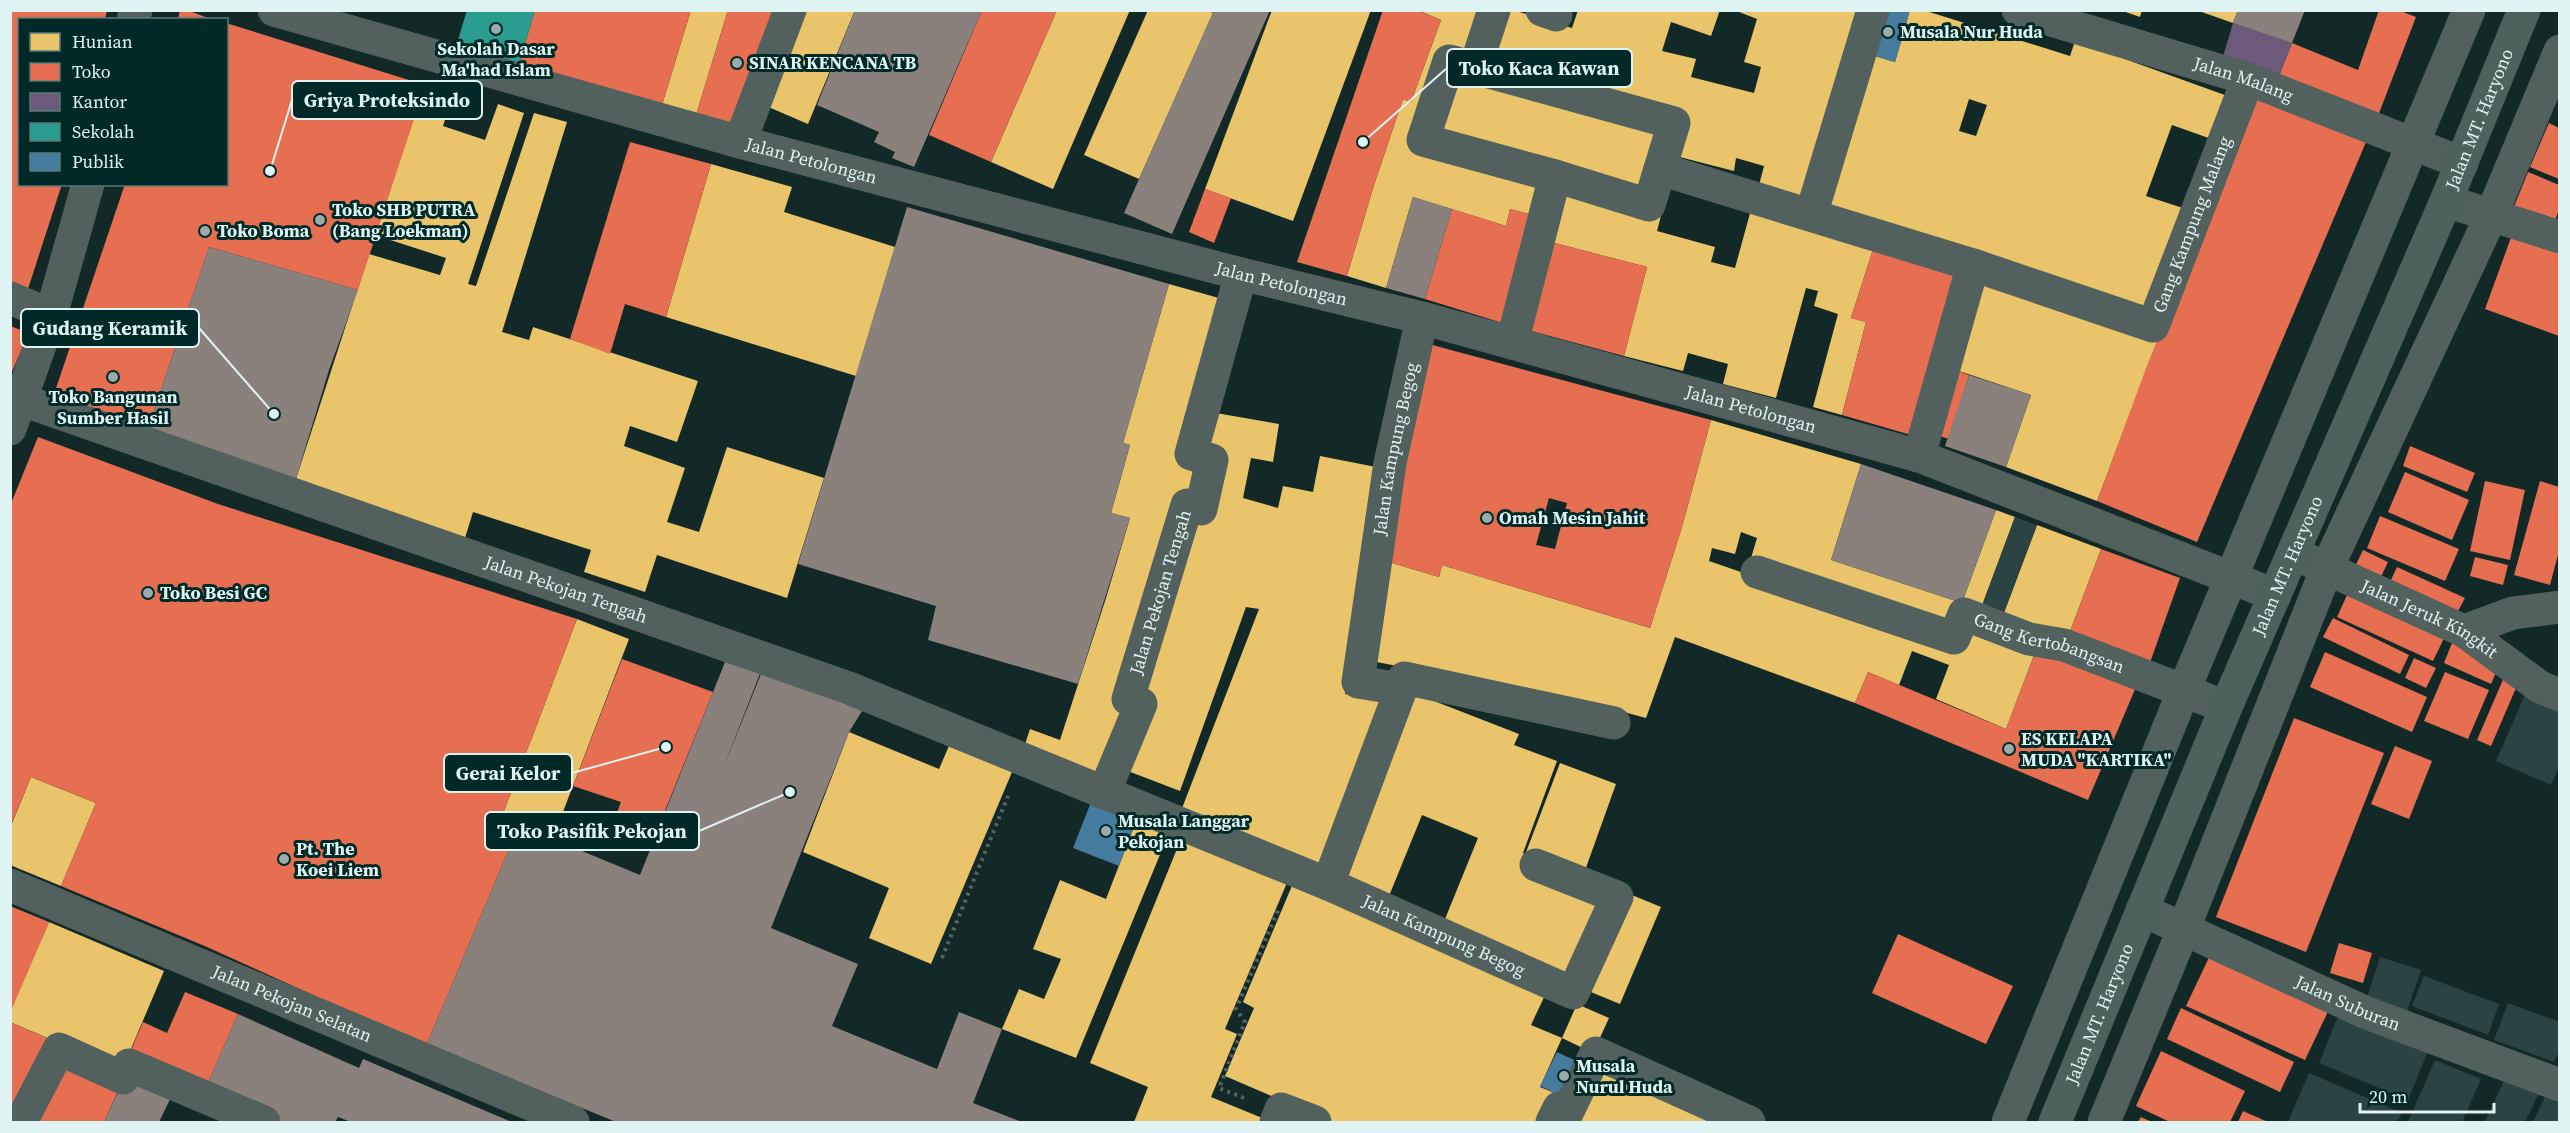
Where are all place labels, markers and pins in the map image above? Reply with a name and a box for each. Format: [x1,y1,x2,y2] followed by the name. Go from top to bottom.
[1900,19,2043,44] place label: Musala Nur Huda
[489,22,503,36] marker: Sekolah Dasar Ma'had Islam
[1881,25,1895,39] marker: Musala Nur Huda
[437,36,555,82] place label: Sekolah Dasar Ma'had Islam
[1447,49,1632,87] callout: Toko Kaca Kawan
[749,50,917,75] place label: SINAR KENCANA TB
[730,56,744,70] marker: SINAR KENCANA TB
[292,81,482,119] callout: Griya Proteksindo
[332,197,475,243] place label: Toko SHB PUTRA (Bang Loekman)
[313,213,327,227] marker: Toko SHB PUTRA (Bang Loekman)
[217,218,310,243] place label: Toko Boma
[198,224,212,238] marker: Toko Boma
[21,309,199,347] callout: Gudang Keramik
[106,370,120,384] marker: Toko Bangunan Sumber Hasil
[48,384,178,430] place label: Toko Bangunan Sumber Hasil
[1499,505,1646,530] place label: Omah Mesin Jahit
[1480,511,1494,525] marker: Omah Mesin Jahit
[160,580,267,605] place label: Toko Besi GC
[141,586,155,600] marker: Toko Besi GC
[2021,726,2172,772] place label: ES KELAPA MUDA "KARTIKA"
[2002,742,2016,756] marker: ES KELAPA MUDA "KARTIKA"
[444,754,572,792] callout: Gerai Kelor
[1118,808,1250,854] place label: Musala Langgar Pekojan
[485,812,699,850] callout: Toko Pasifik Pekojan
[1099,824,1113,838] marker: Musala Langgar Pekojan
[296,836,379,882] place label: Pt. The Koei Liem
[277,852,291,866] marker: Pt. The Koei Liem
[1576,1053,1673,1099] place label: Musala Nurul Huda
[1557,1069,1571,1083] marker: Musala Nurul Huda

